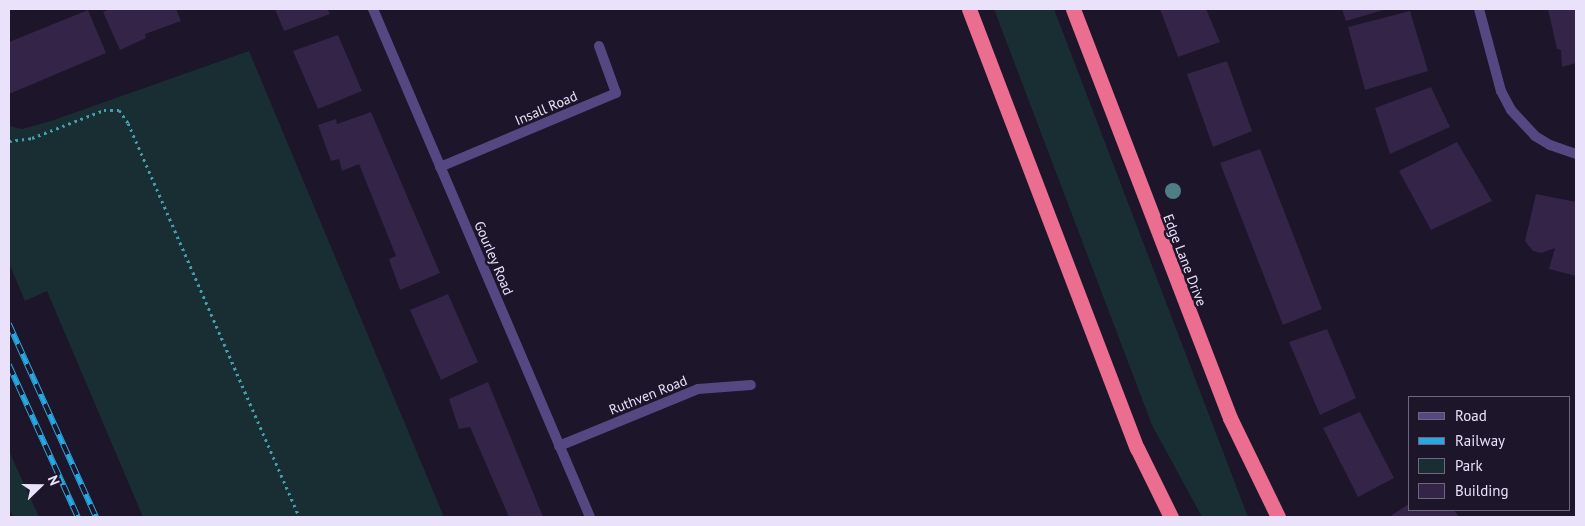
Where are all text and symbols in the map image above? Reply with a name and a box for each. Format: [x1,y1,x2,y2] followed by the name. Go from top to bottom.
[512,87,580,129] street label: Insall Road
[1160,212,1210,308] street label: Edge Lane Drive
[471,218,517,298] street label: Gourley Road
[606,372,690,418] street label: Ruthven Road
[1408,396,1570,511] legend
[1455,406,1487,425] text: Road
[1455,431,1505,450] text: Railway
[1455,456,1483,475] text: Park
[15,461,65,511] north arrow
[44,473,64,488] text: N
[1455,481,1509,500] text: Building

